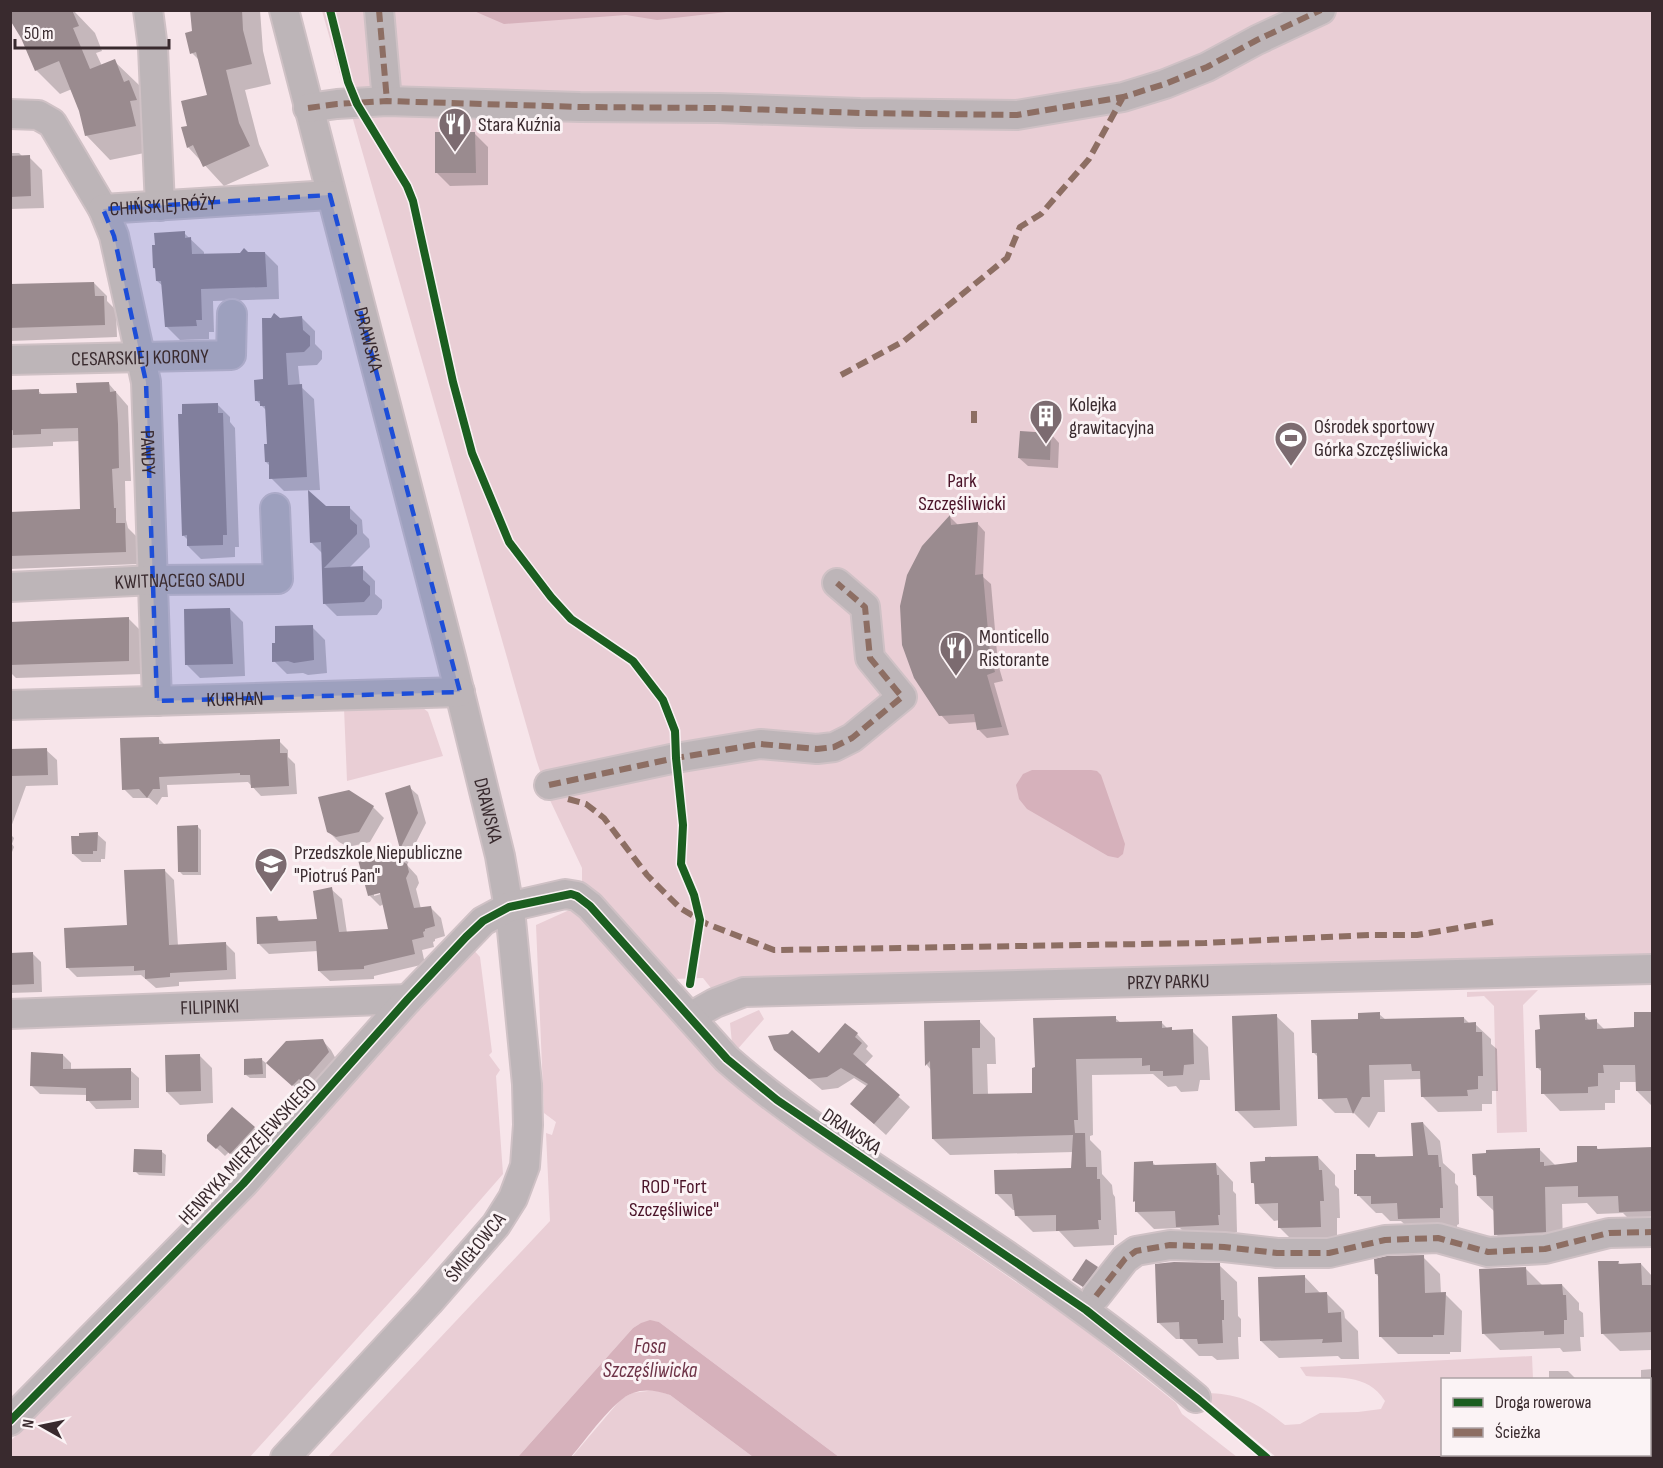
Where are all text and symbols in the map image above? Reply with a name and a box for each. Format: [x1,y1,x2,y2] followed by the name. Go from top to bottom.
[15,12,170,50] scale bar
[24,23,54,44] text: 50 m
[437,106,473,153] restaurant icon: Stara Kuźnia
[478,113,561,137] place label: Stara Kuźnia
[109,191,218,222] street label: CHIŃSKIEJ RÓŻY
[348,304,388,375] street label: DRAWSKA
[71,344,210,372] street label: CESARSKIEJ KORONY
[1069,393,1154,440] place label: Kolejka grawitacyjna
[1028,398,1064,445] building icon: Kolejka grawitacyjna
[1314,415,1448,462] place label: Ośrodek sportowy Górka Szczęśliwicka
[1273,420,1309,467] sports icon: Ośrodek sportowy Górka Szczęśliwicka
[135,430,160,476] street label: PANDY
[918,469,1006,516] park label: Park Szczęśliwicki
[114,568,245,595] street label: KWITNĄCEGO SADU
[979,625,1049,672] place label: Monticello Ristorante
[938,630,974,677] restaurant icon: Monticello Ristorante
[206,687,264,712] street label: KURHAN
[468,775,507,846] street label: DRAWSKA
[294,841,463,888] place label: Przedszkole Niepubliczne "Piotruś Pan"
[253,846,289,893] school or university icon: Przedszkole Niepubliczne "Piotruś Pan"
[1127,969,1210,995] street label: PRZY PARKU
[180,994,240,1021] street label: FILIPINKI
[174,1074,322,1230] street label: HENRYKA MIERZEJEWSKIEGO
[817,1103,886,1161] street label: DRAWSKA
[629,1175,719,1222] park label: ROD "Fort Szczęśliwice"
[440,1208,511,1287] street label: ŚMIGŁOWCA
[603,1334,698,1383] water label: Fosa Szczęśliwicka
[1441,1378,1651,1456] legend
[1495,1392,1592,1413] text: Droga rowerowa
[12,1396,72,1456] north arrow
[19,1418,39,1430] text: N
[1495,1422,1541,1443] text: Ścieżka

